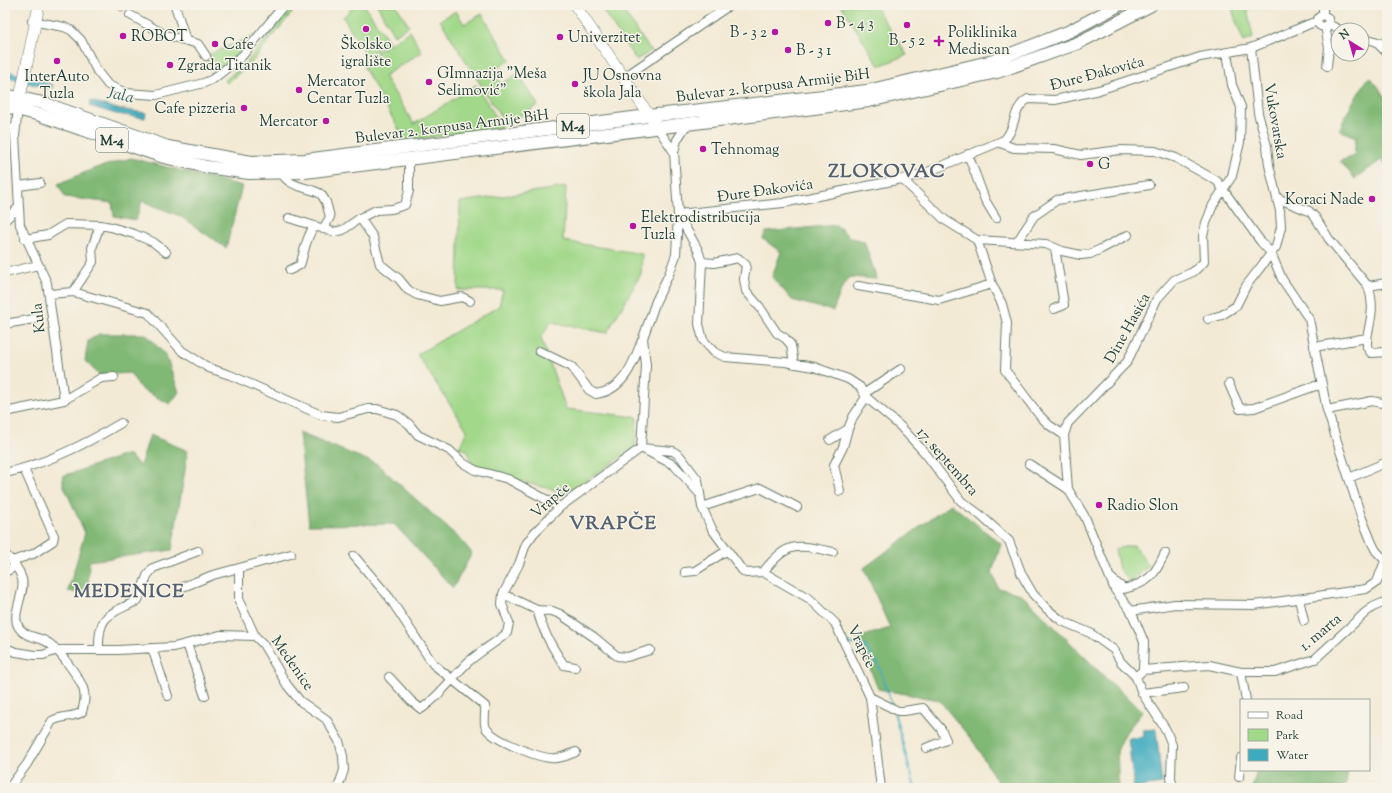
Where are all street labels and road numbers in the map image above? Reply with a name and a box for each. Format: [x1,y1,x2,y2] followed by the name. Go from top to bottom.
[1048,52,1147,97] street label: Đure Đakovića
[675,64,871,109] street label: Bulevar 2. korpusa Armije BiH
[1258,82,1292,161] street label: Vukovarska
[354,105,550,150] street label: Bulevar 2. korpusa Armije BiH
[557,114,589,138] road number: M-4
[96,128,128,152] road number: M-4
[716,174,815,209] street label: Đure Đakovića
[1100,290,1156,368] street label: Dine Hasića
[27,302,52,334] street label: Kula
[911,423,983,501] street label: 17. septembra
[527,478,575,524] street label: Vrapče
[1296,609,1346,657] street label: 1. marta
[841,622,880,672] street label: Vrapče
[265,632,318,696] street label: Medenice

